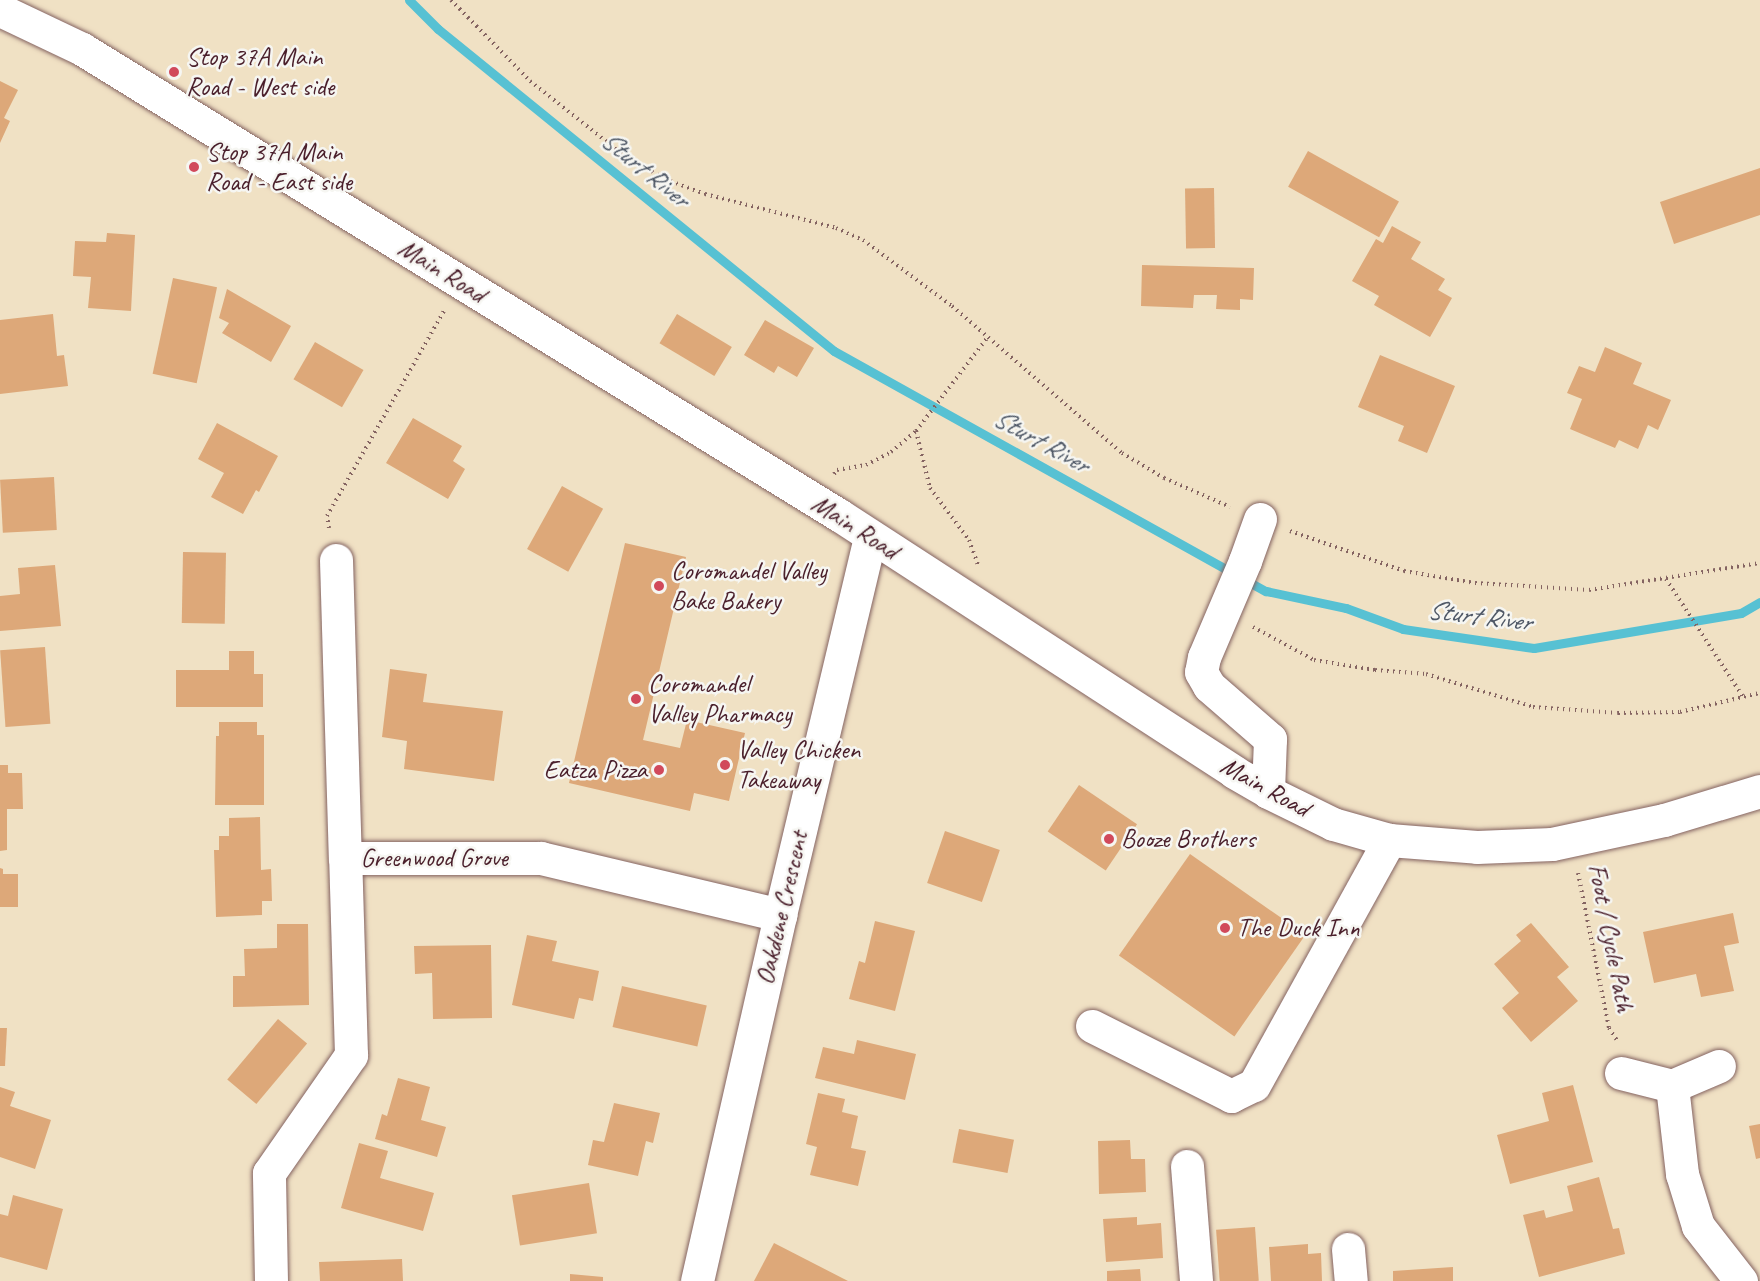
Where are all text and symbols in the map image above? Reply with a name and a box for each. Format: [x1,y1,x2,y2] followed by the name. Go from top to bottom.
[186,41,334,102] place label: Stop 37A Main Road - West side
[167,65,181,79] marker: Stop 37A Main Road - West side
[594,123,696,215] water label: Sturt River
[206,136,352,198] place label: Stop 37A Main Road - East side
[187,160,201,174] marker: Stop 37A Main Road - East side
[393,232,491,310] street label: Main Road
[987,401,1095,481] water label: Sturt River
[806,488,904,566] street label: Main Road
[671,555,828,616] place label: Coromandel Valley Bake Bakery
[652,579,666,593] marker: Coromandel Valley Bake Bakery
[1425,594,1533,638] water label: Sturt River
[648,668,791,730] place label: Coromandel Valley Pharmacy
[629,692,643,706] marker: Coromandel Valley Pharmacy
[737,734,860,796] place label: Valley Chicken Takeaway
[1215,750,1315,824] street label: Main Road
[544,754,647,786] place label: Eatza Pizza
[718,758,732,772] marker: Valley Chicken Takeaway
[652,763,666,777] marker: Eatza Pizza
[1121,823,1255,855] place label: Booze Brothers
[749,828,815,988] street label: Oakdene Crescent
[1102,832,1116,846] marker: Booze Brothers
[360,842,508,874] street label: Greenwood Grove
[1581,861,1641,1015] street label: Foot / Cycle Path
[1237,912,1359,944] place label: The Duck Inn
[1218,921,1232,935] marker: The Duck Inn

